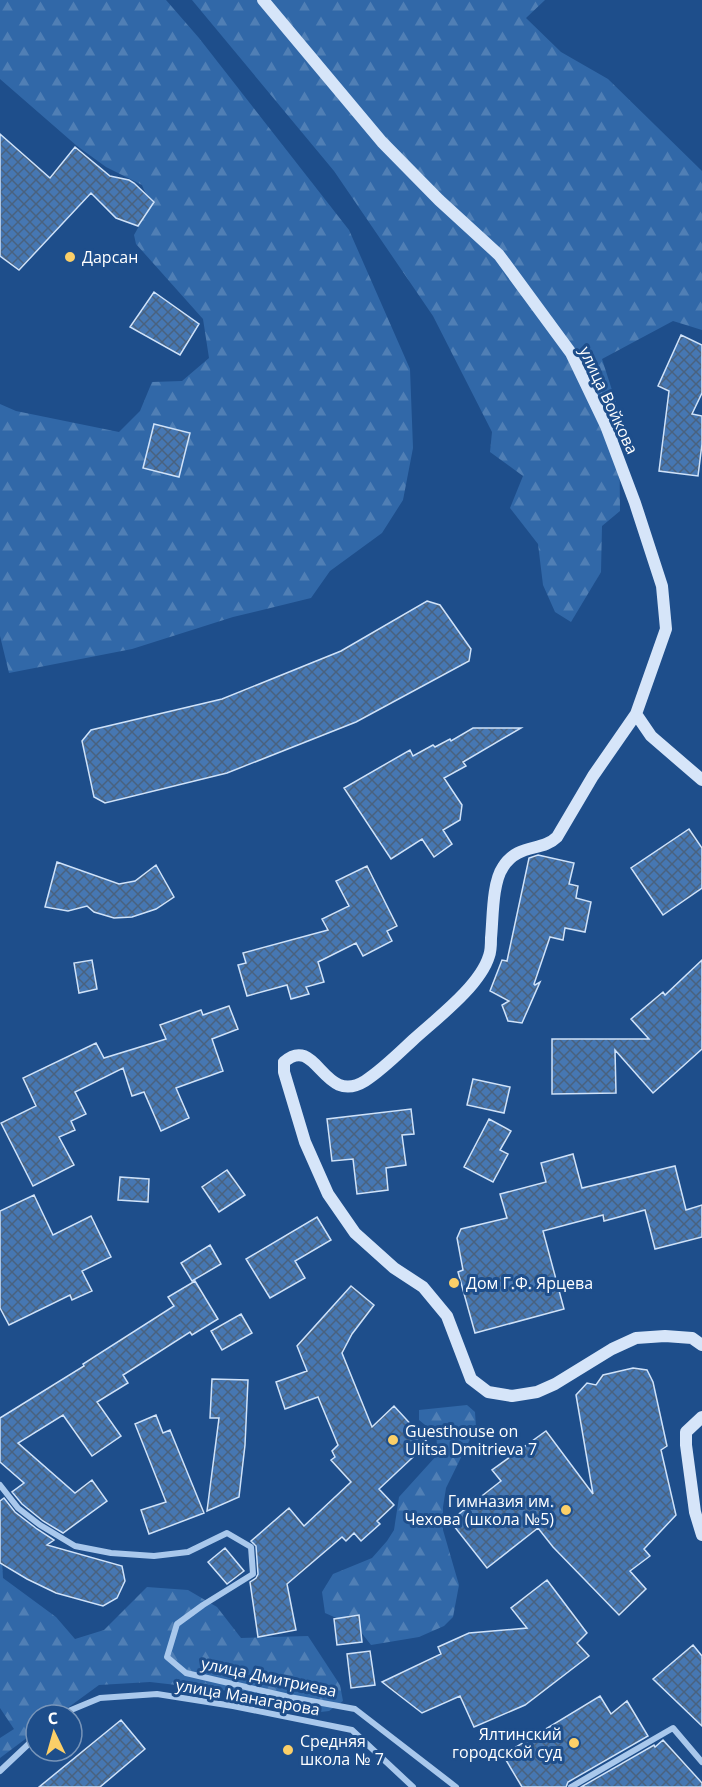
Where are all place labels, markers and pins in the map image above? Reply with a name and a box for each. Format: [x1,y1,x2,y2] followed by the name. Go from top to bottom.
[82,246,138,268] place label: Дарсан
[63,250,77,264] marker: Дарсан
[466,1272,593,1294] place label: Дом Г.Ф. Ярцева
[447,1276,461,1290] marker: Дом Г.Ф. Ярцева
[405,1420,537,1460] place label: Guesthouse on Ulitsa Dmitrieva 7
[386,1433,400,1447] marker: Guesthouse on Ulitsa Dmitrieva 7
[404,1490,554,1530] place label: Гимназия им. Чехова (школа №5)
[559,1503,573,1517] marker: Гимназия им. Чехова (школа №5)
[452,1723,562,1763] place label: Ялтинский городской суд
[300,1730,384,1770] place label: Средняя школа № 7
[567,1736,581,1750] marker: Ялтинский городской суд
[281,1743,295,1757] marker: Средняя школа № 7

